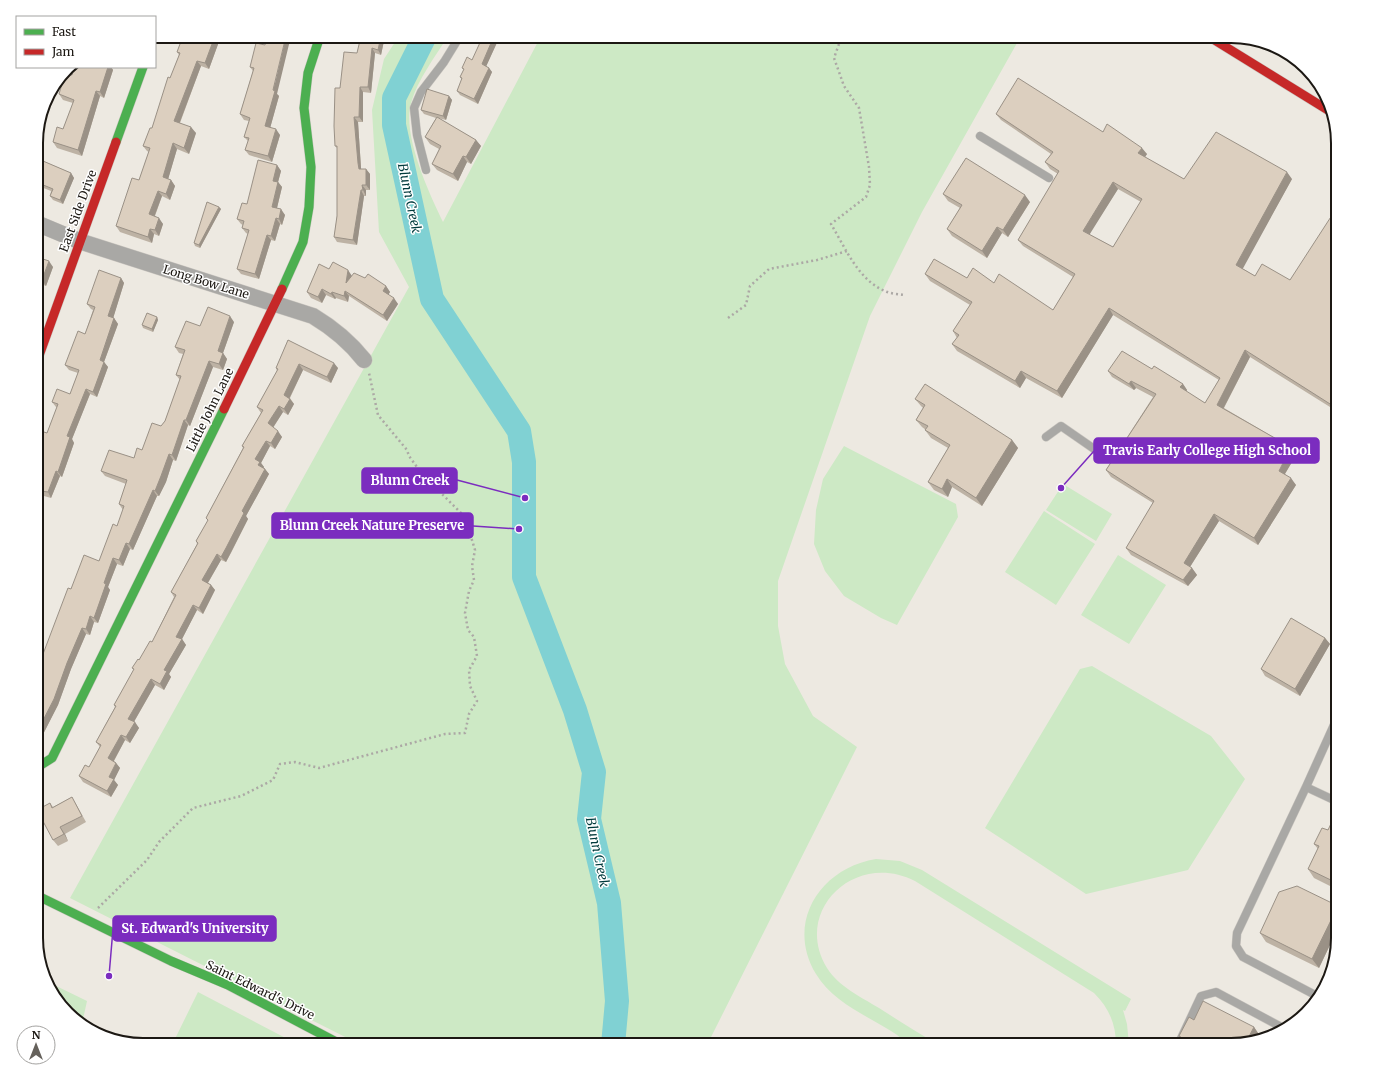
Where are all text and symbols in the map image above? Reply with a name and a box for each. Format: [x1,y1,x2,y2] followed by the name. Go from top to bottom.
[16,16,156,68] legend
[52,24,76,39] text: Fast
[51,44,75,59] text: Jam
[394,162,425,235] water label: Blunn Creek
[56,168,99,254] street label: East Side Drive
[161,261,251,302] street label: Long Bow Lane
[183,365,236,454] street label: Little John Lane
[1094,438,1319,463] callout: Travis Early College High School
[1103,442,1311,459] text: Travis Early College High School
[362,468,457,493] callout: Blunn Creek
[371,472,450,489] text: Blunn Creek
[272,513,473,538] callout: Blunn Creek Nature Preserve
[280,517,464,534] text: Blunn Creek Nature Preserve
[582,816,613,889] water label: Blunn Creek
[113,916,276,941] callout: St. Edward's University
[121,920,269,937] text: St. Edward's University
[203,957,317,1022] street label: Saint Edward's Drive
[16,1025,56,1065] north arrow
[32,1028,41,1042] text: N

